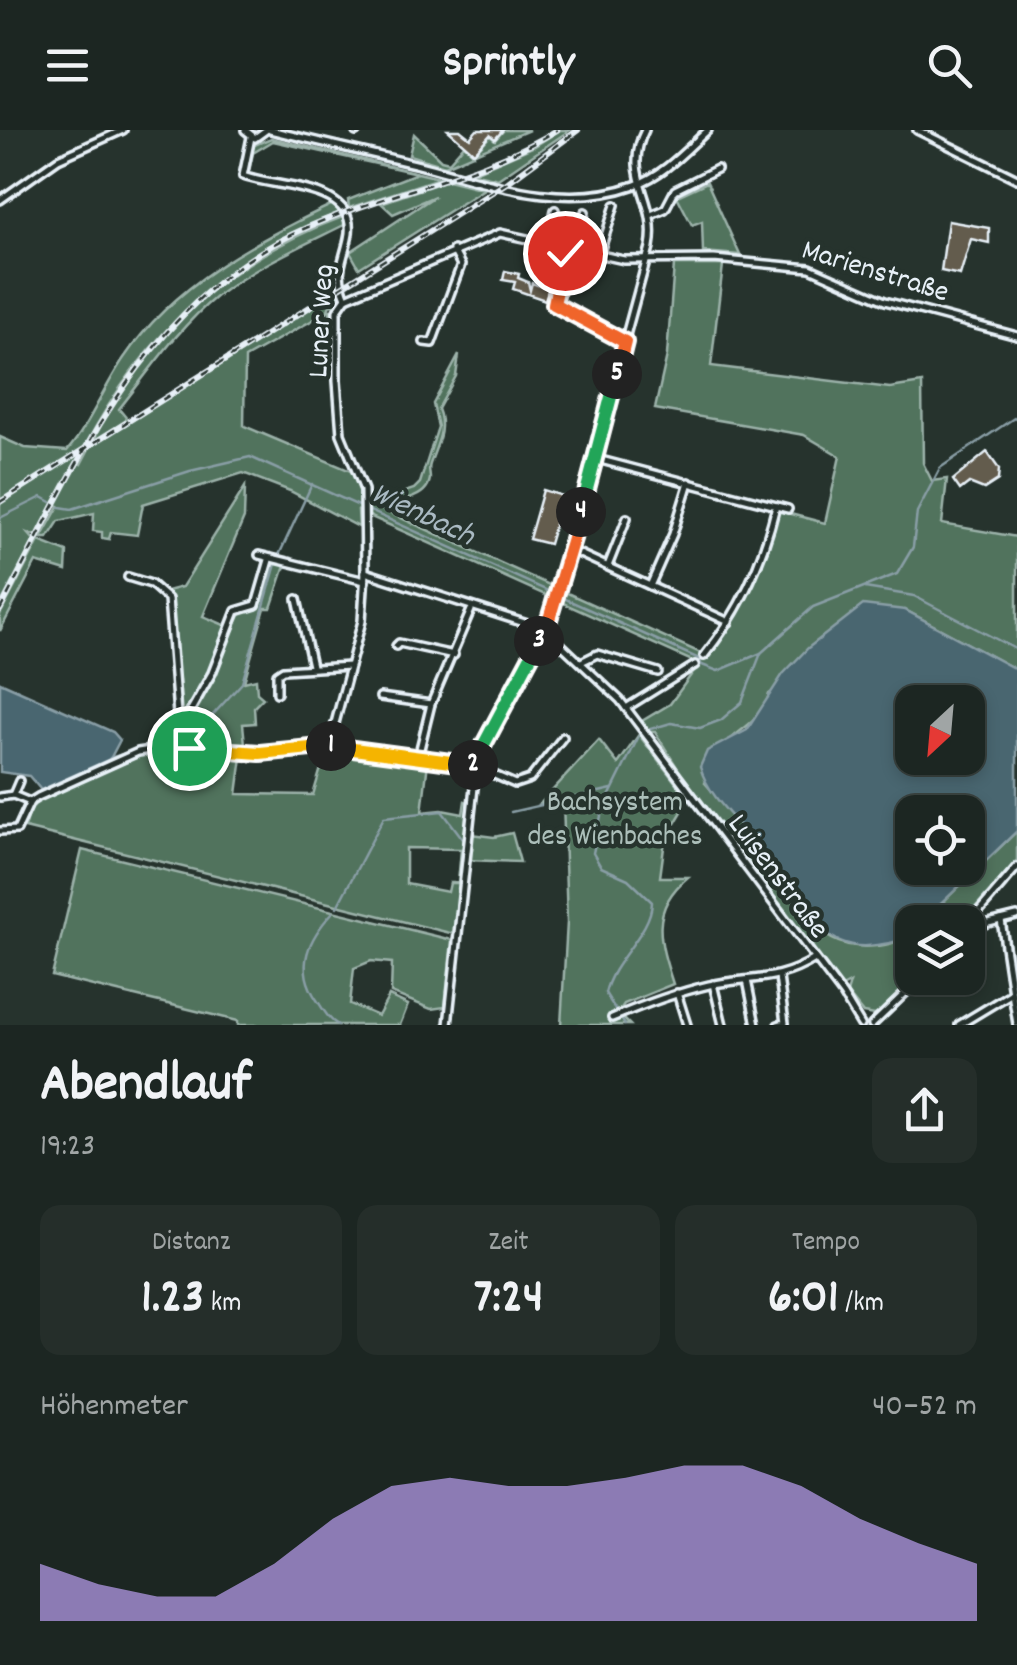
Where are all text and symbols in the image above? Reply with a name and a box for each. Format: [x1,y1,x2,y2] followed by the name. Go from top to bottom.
[443,33,574,97] text: Sprintly
[40,38,95,93] icon: menu
[922,38,977,93] icon: search
[523,211,608,296] pin
[538,226,593,281] icon: check
[796,231,954,316] street label: Marienstraße
[299,263,348,379] street label: Luner Weg
[592,349,642,399] pin: 5
[611,354,623,394] text: 5
[363,473,482,561] water label: Wienbach
[556,487,606,537] pin: 4
[575,492,587,532] text: 4
[514,616,564,666] pin: 3
[533,621,545,661] text: 3
[895,685,985,775] north arrow
[895,685,985,995] map controls
[147,706,232,791] pin
[162,721,217,776] icon: arrive
[306,721,356,771] pin: 1
[328,726,334,766] text: 1
[448,740,498,790] pin: 2
[467,745,479,785] text: 2
[527,783,703,860] park label: Bachsystem des Wienbaches
[895,795,985,885] button: locate
[715,806,838,949] street label: Luisenstraße
[895,905,985,995] button: layers
[40,1048,251,1127] text: Abendlauf
[872,1058,977,1163] button: share
[40,1125,95,1171] text: 19:23
[152,1224,230,1264] text: Distanz
[488,1224,529,1264] text: Zeit
[792,1224,860,1264] text: Tempo
[141,1264,204,1336] text: 1.23
[473,1264,544,1336] text: 7:24
[768,1264,839,1336] text: 6:01
[204,1285,241,1325] text: km
[839,1285,884,1325] text: /km
[40,1385,188,1431] text: Höhenmeter
[872,1385,977,1431] text: 40–52 m

